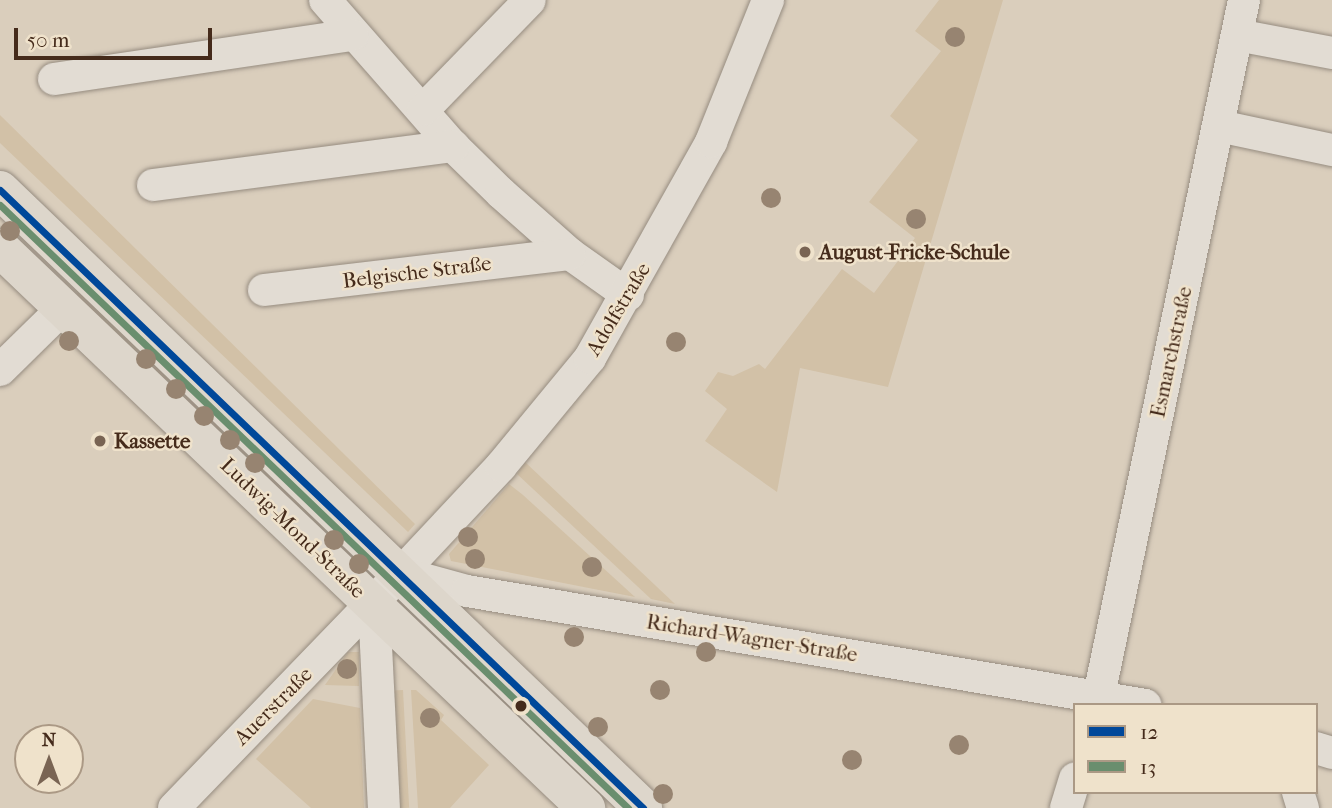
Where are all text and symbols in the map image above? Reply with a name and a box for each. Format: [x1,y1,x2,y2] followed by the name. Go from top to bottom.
[18,14,215,58] scale bar
[27,28,70,52] text: 50 m
[819,239,1010,265] place label: August-Fricke-Schule
[797,244,813,260] marker: August-Fricke-Schule
[341,250,493,294] street label: Belgische Straße
[580,258,656,360] street label: Adolfstraße
[1145,284,1197,420] street label: Esmarchstraße
[114,428,190,454] place label: Kassette
[92,433,108,449] marker: Kassette
[215,452,371,604] street label: Ludwig-Mond-Straße
[645,609,859,667] street label: Richard-Wagner-Straße
[229,662,317,750] street label: Auerstraße
[514,699,528,713] unlabelled marker
[1073,703,1318,794] legend
[1140,720,1158,744] text: 12
[14,724,84,794] north arrow
[42,729,56,751] text: N
[1140,755,1156,779] text: 13

